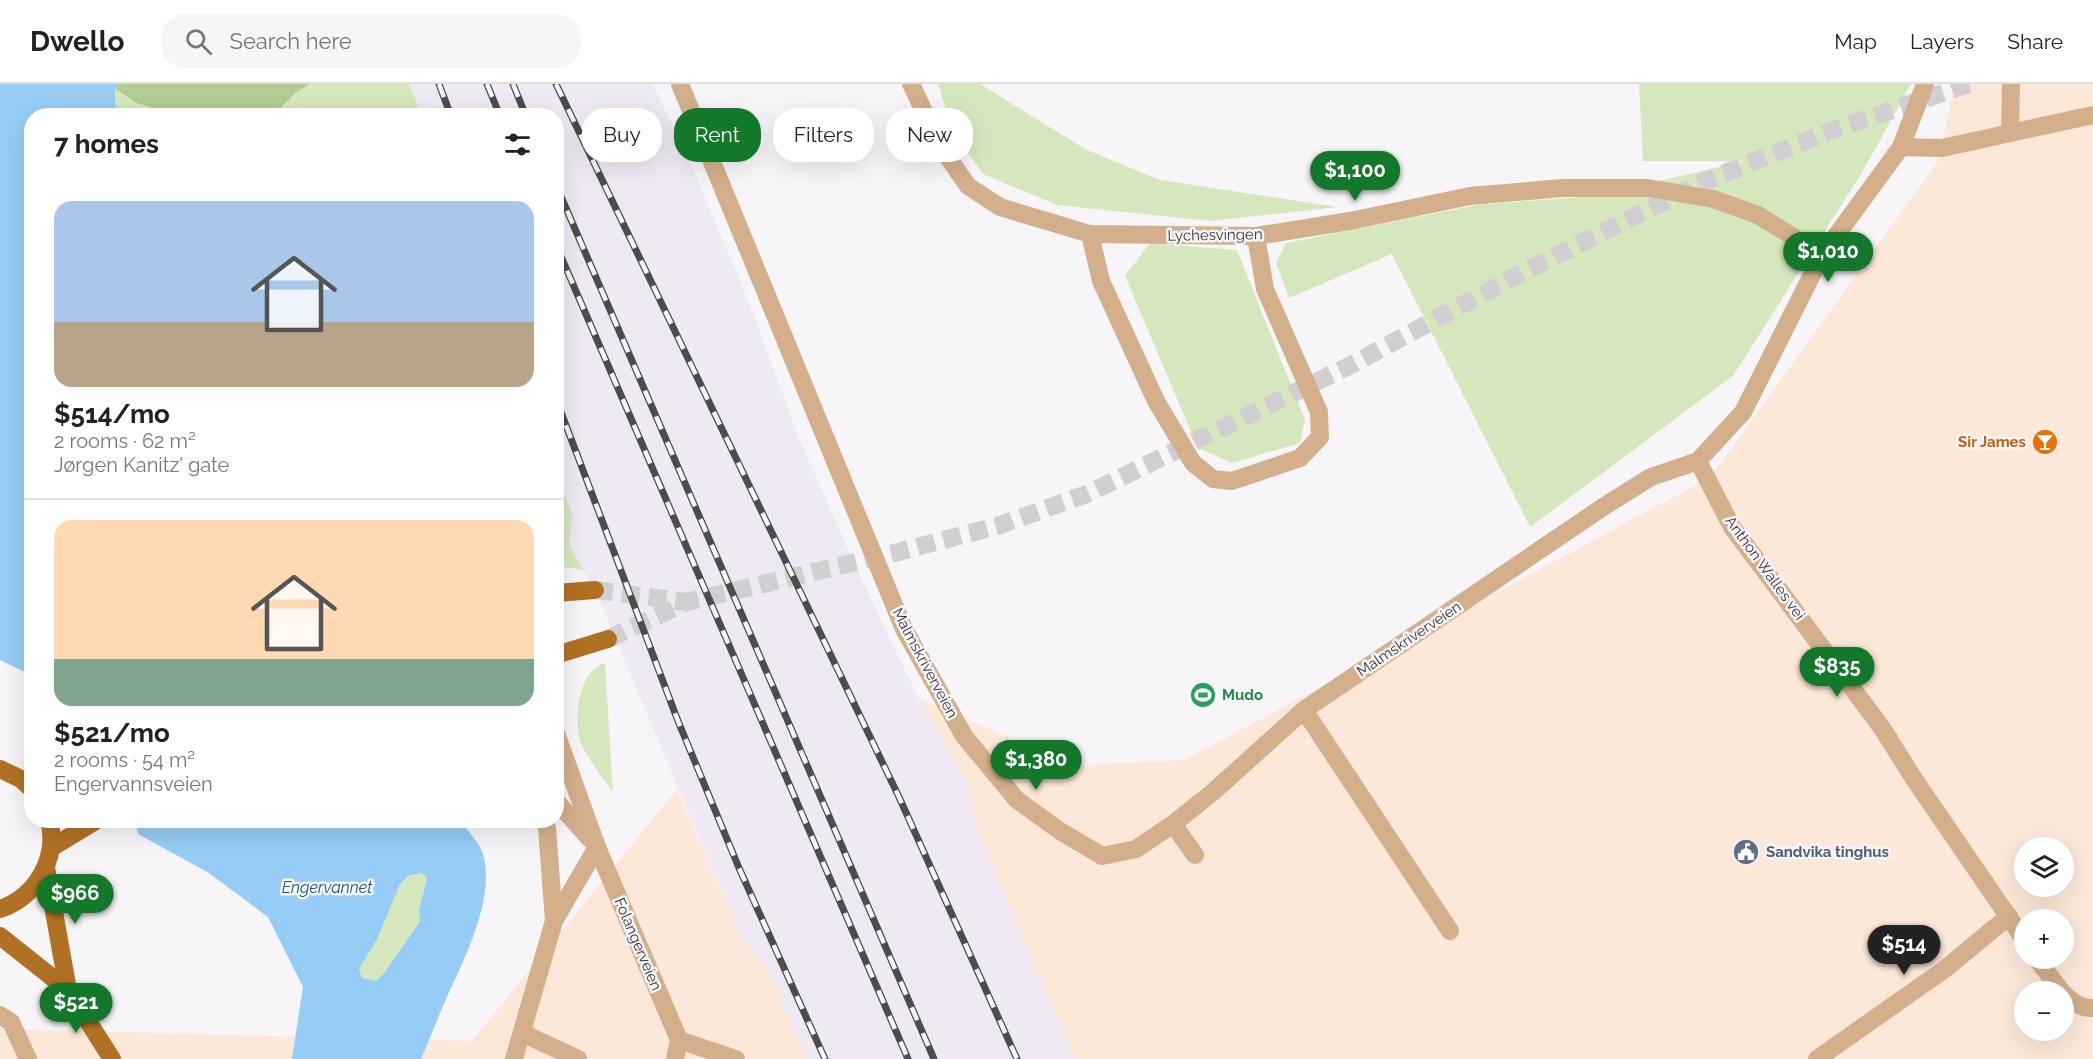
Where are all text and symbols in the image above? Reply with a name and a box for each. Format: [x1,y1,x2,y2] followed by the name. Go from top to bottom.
[161,14,581,68] search box
[30,25,125,58] text: Dwello
[182,25,215,58] icon: search
[230,28,352,54] text: Search here
[1834,29,1877,54] text: Map
[1910,29,1974,54] text: Layers
[2007,29,2063,54] text: Share
[582,108,662,162] chip: Buy
[674,108,761,162] chip: Rent
[773,108,874,162] chip: Filters
[886,108,973,162] chip: New
[501,128,534,161] icon: filters
[54,129,159,159] text: 7 homes
[1306,151,1404,202] pin: $1,100
[1324,158,1386,182] text: $1,100
[1167,225,1263,245] street label: Lychesvingen
[1779,232,1877,283] pin: $1,010
[1797,239,1859,263] text: $1,010
[240,240,348,348] icon: home
[54,399,170,429] text: $514/mo
[2030,427,2060,457] bar icon: Sir James
[54,429,196,453] text: 2 rooms · 62 m²
[1958,433,2026,451] place label: Sir James
[54,453,229,477] text: Jørgen Kanitz' gate
[1721,513,1809,623] street label: Anthon Walles vei
[240,559,348,667] icon: home
[1353,597,1465,681] street label: Malmskriverveien
[888,605,962,721] street label: Malmskriverveien
[1801,647,1873,698] pin: $835
[1814,654,1861,678] text: $835
[1188,680,1218,710] sports icon: Mudo
[1222,686,1263,704] place label: Mudo
[54,718,170,748] text: $521/mo
[987,740,1085,791] pin: $1,380
[1005,747,1067,771] text: $1,380
[54,748,195,772] text: 2 rooms · 54 m²
[54,772,213,796] text: Engervannsveien
[1731,837,1761,867] public building icon: Sandvika tinghus
[2014,837,2074,1041] map controls
[2014,837,2074,897] button: layers
[1766,843,1889,861] place label: Sandvika tinghus
[39,874,111,925] pin: $966
[282,878,373,897] water label: Engervannet
[51,881,99,905] text: $966
[610,895,666,993] street label: Folangerveien
[2014,909,2074,969] button: +
[1868,925,1940,976] pin: $514
[1881,932,1927,956] text: $514
[2014,981,2074,1041] button: −
[40,983,112,1034] pin: $521
[54,990,98,1014] text: $521

